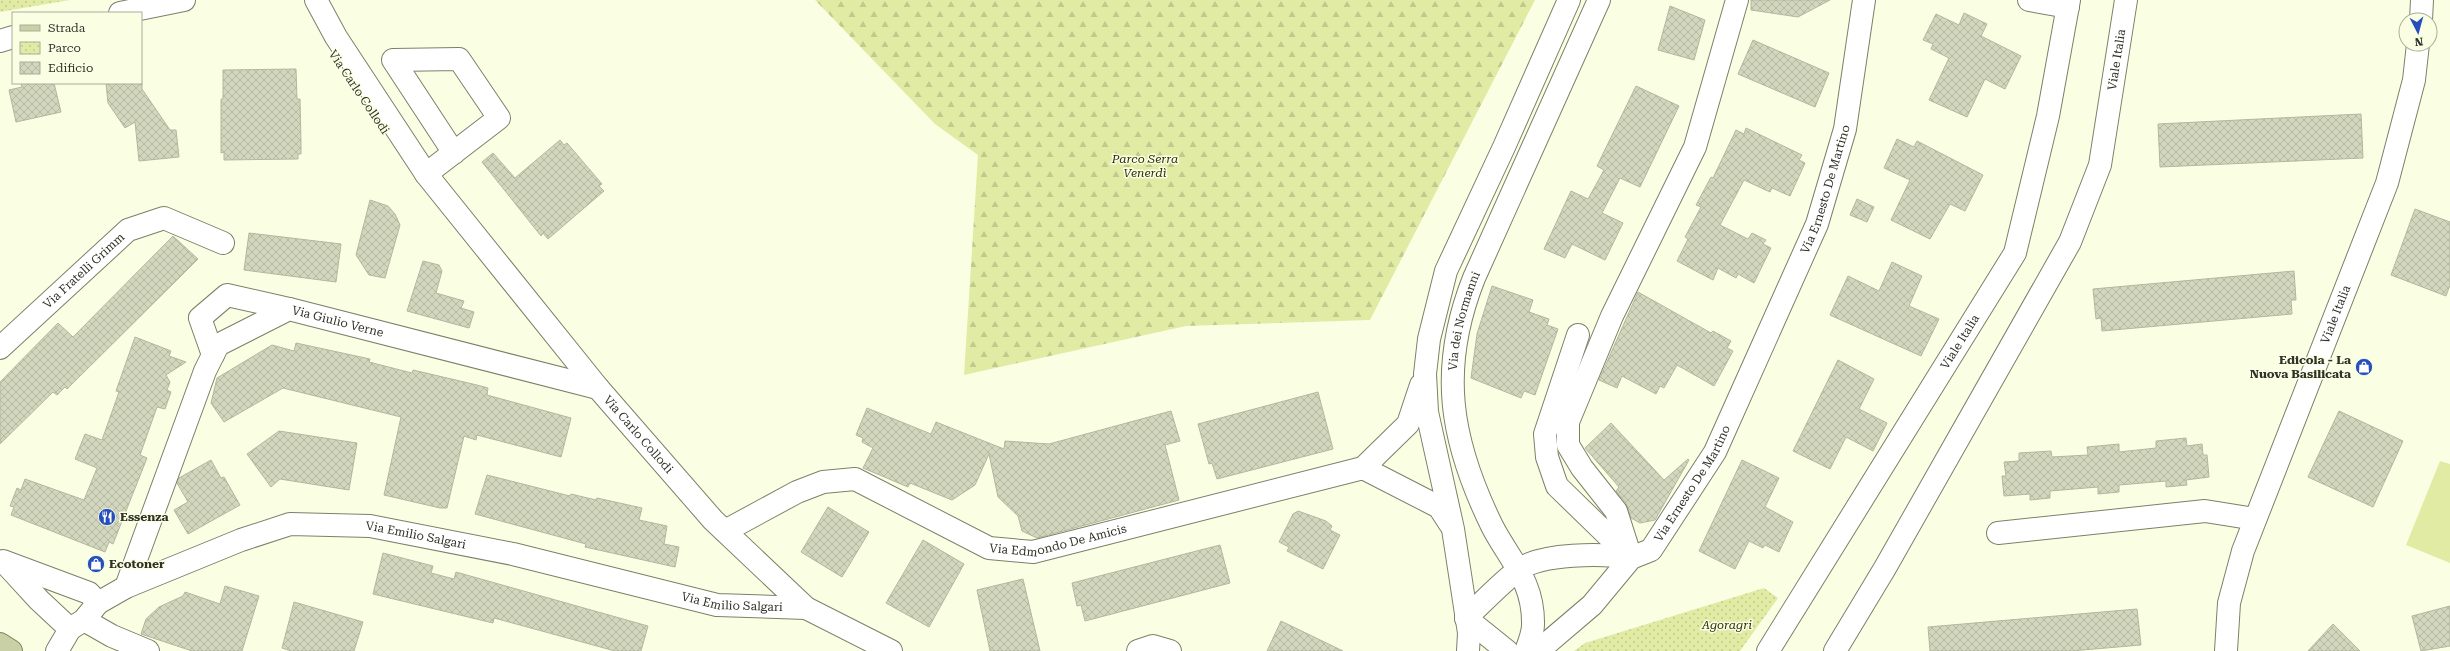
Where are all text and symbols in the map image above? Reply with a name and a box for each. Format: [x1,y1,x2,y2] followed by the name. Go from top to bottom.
[12,12,142,84] legend
[2398,12,2438,52] north arrow
[48,21,86,35] text: Strada
[2105,28,2128,91] street label: Viale Italia
[2414,35,2424,48] text: N
[48,41,81,55] text: Parco
[326,47,392,137] street label: Via Carlo Collodi
[48,61,93,75] text: Edificio
[1798,124,1852,256] street label: Via Ernesto De Martino
[1111,152,1178,180] park label: Parco Serra Venerdì
[40,230,127,312] street label: Via Fratelli Grimm
[1446,269,1483,371] street label: Via dei Normanni
[2318,283,2353,346] street label: Viale Italia
[291,303,385,340] street label: Via Giulio Verne
[1938,311,1982,372] street label: Viale Italia
[2250,353,2351,381] place label: Edicola - La Nuova Basilicata
[2354,357,2374,377] shop icon: Edicola - La Nuova Basilicata
[601,393,676,476] street label: Via Carlo Collodi
[1651,423,1733,545] street label: Via Ernesto De Martino
[97,507,117,527] restaurant icon: Essenza
[120,510,169,524] place label: Essenza
[366,519,467,552] street label: Via Emilio Salgari
[989,521,1128,559] street label: Via Edmondo De Amicis
[86,554,106,574] shop icon: Ecotoner
[109,557,165,571] place label: Ecotoner
[680,589,783,614] street label: Via Emilio Salgari
[1701,618,1752,632] park label: Agoragri

